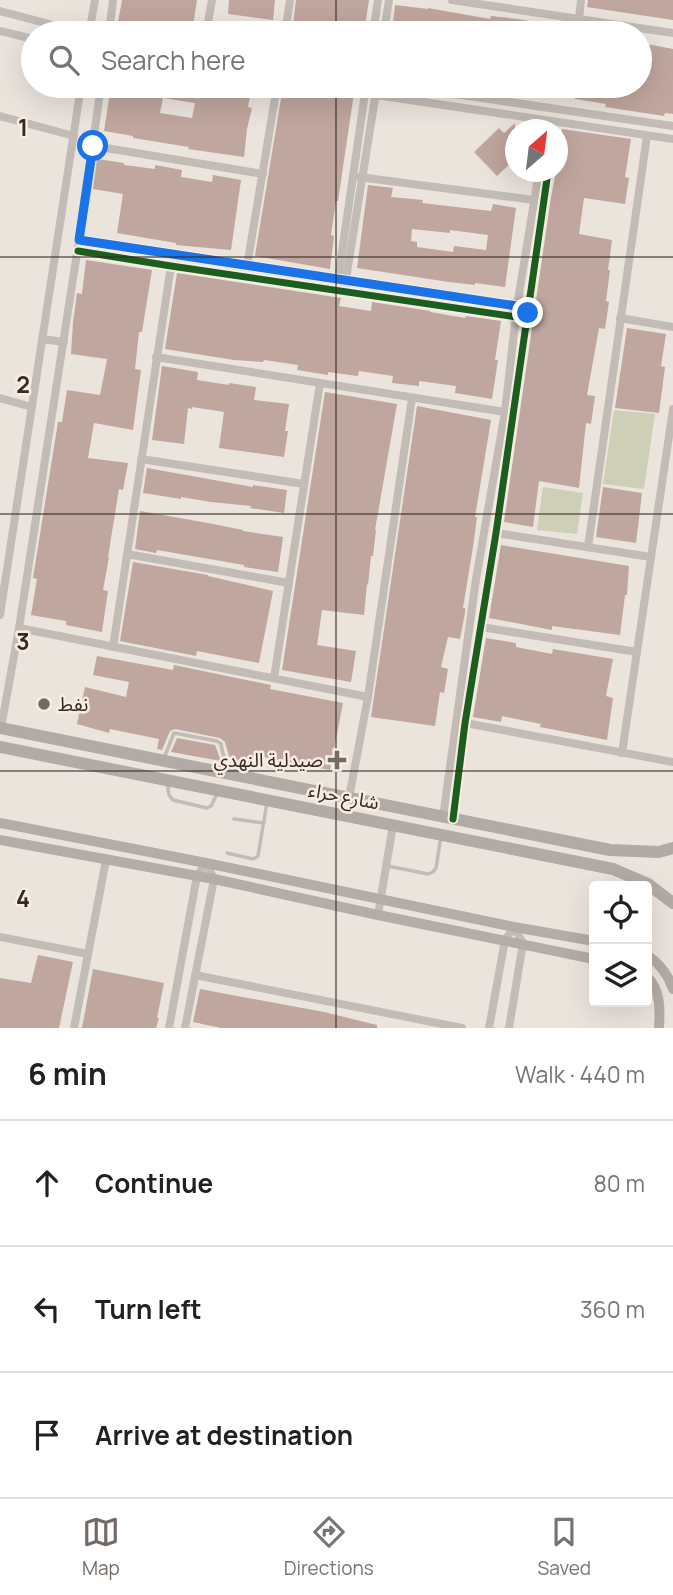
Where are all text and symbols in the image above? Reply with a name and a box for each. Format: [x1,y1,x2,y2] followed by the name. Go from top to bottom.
[21,21,652,98] search box
[45,41,83,79] icon: search
[101,42,246,78] text: Search here
[18,111,28,143] text: 1
[505,119,568,182] north arrow
[77,130,108,161] route start
[512,297,543,328] route end
[16,368,30,400] text: 2
[16,625,30,657] text: 3
[58,691,88,717] place label: نفط
[36,696,52,712] marker: نفط
[213,747,323,775] place label: صيدلية النهدي
[329,752,345,768] marker: صيدلية النهدي
[306,776,382,817] street label: شارع حراء
[589,881,652,1007] map controls
[589,881,652,944] button: locate
[16,882,30,914] text: 4
[589,944,652,1007] button: layers
[28,1053,107,1094] text: 6 min
[515,1058,645,1090] text: Walk · 440 m
[28,1164,66,1202] icon: ahead
[95,1165,213,1201] text: Continue
[594,1167,645,1199] text: 80 m
[28,1290,66,1328] icon: left
[95,1291,202,1327] text: Turn left
[580,1293,645,1325] text: 360 m
[28,1416,66,1454] icon: arrive
[95,1417,353,1453] text: Arrive at destination
[82,1513,120,1581] tab: Map
[284,1513,374,1581] tab: Directions
[538,1513,591,1581] tab: Saved

